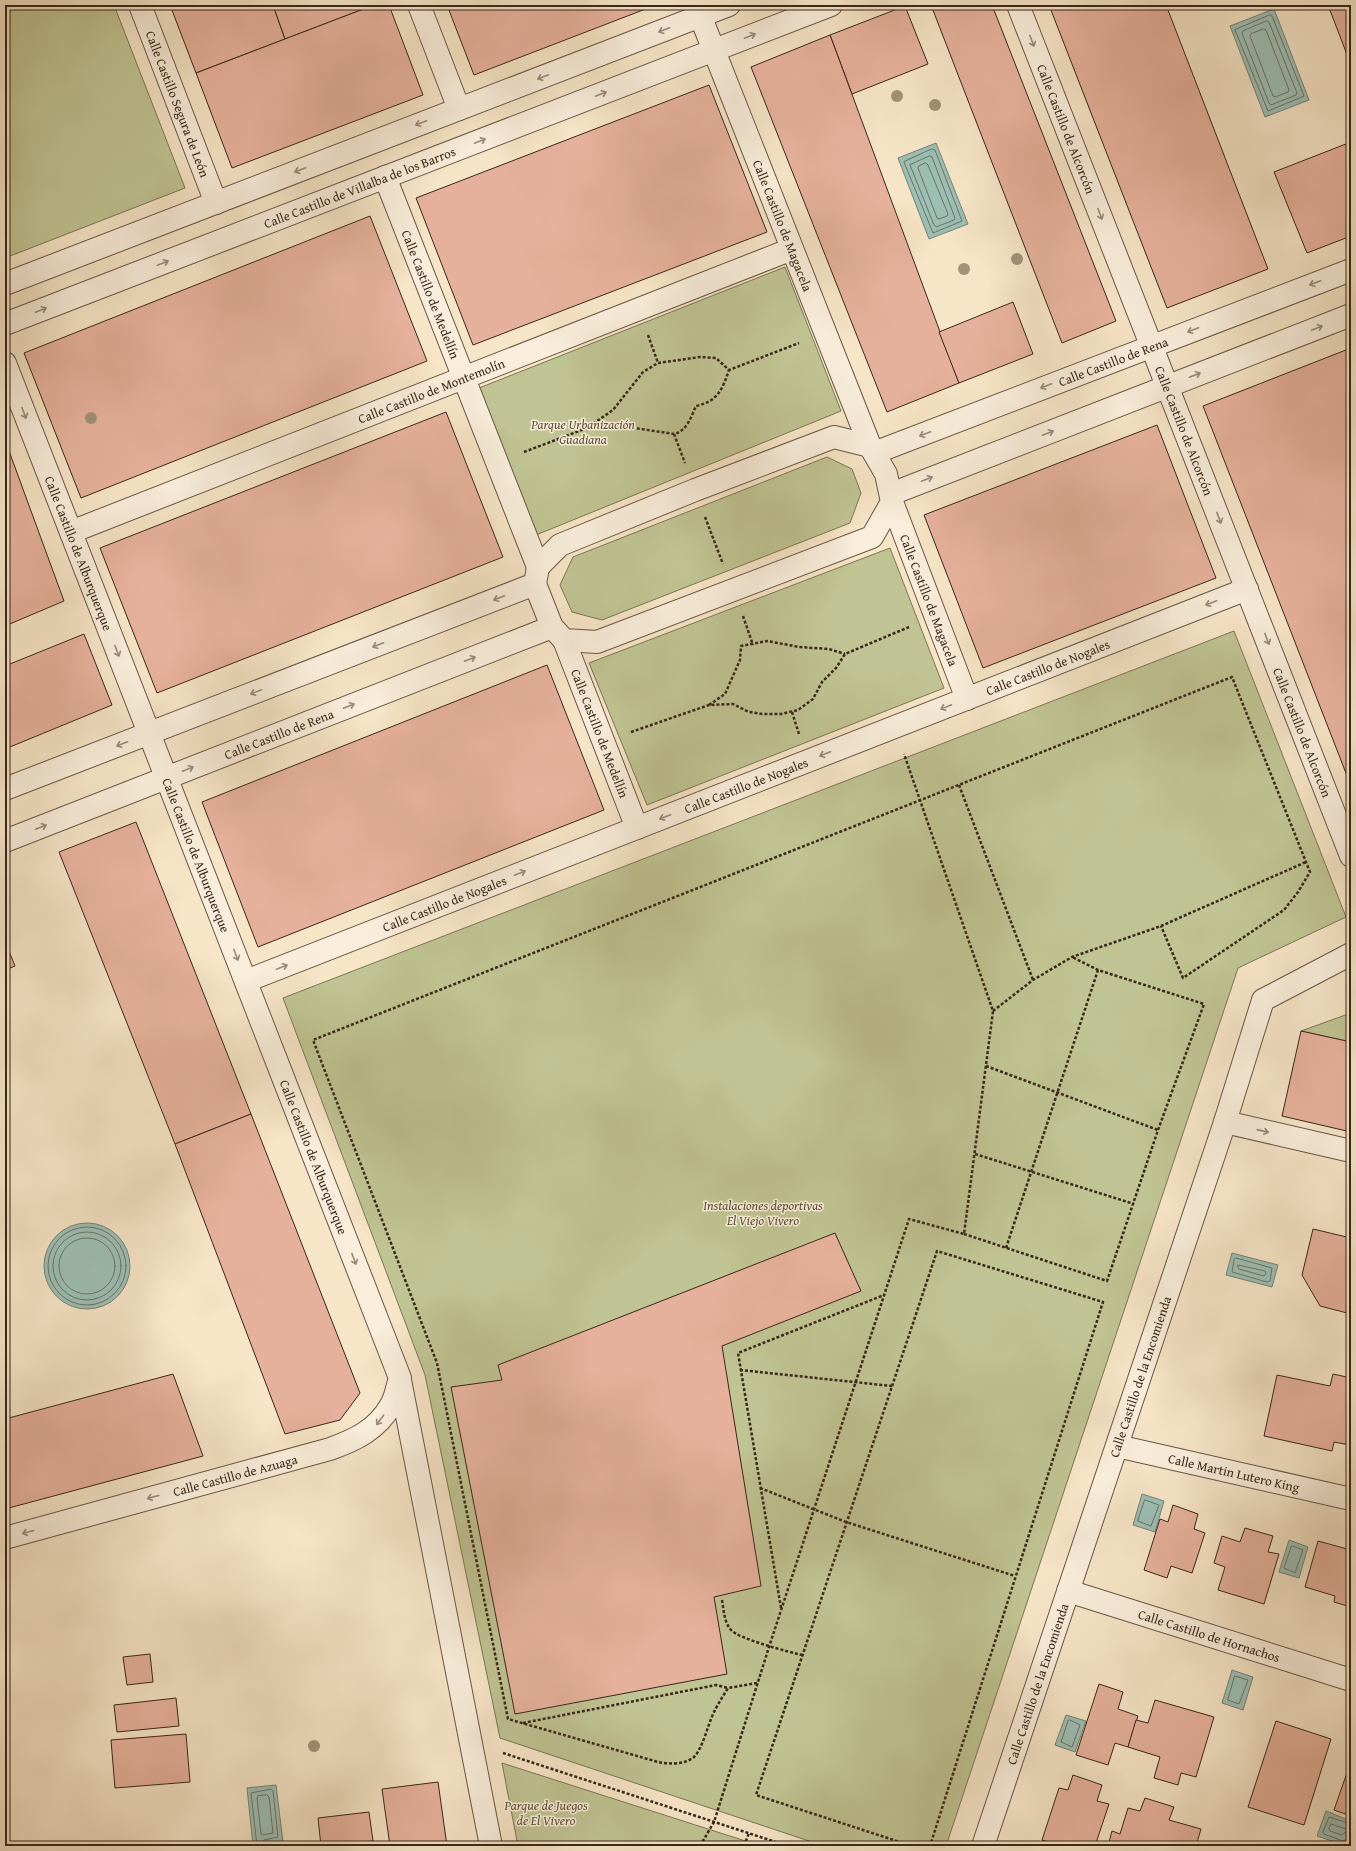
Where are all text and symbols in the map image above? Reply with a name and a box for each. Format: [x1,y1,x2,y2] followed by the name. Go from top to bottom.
[659,27,671,35] one-way arrow
[141,28,215,181] street label: Calle Castillo Segura de León
[744,32,756,40] one-way arrow
[1029,35,1037,47] one-way arrow
[1032,61,1100,197] street label: Calle Castillo de Alcorcón
[537,73,549,81] one-way arrow
[595,89,607,97] one-way arrow
[416,120,428,128] one-way arrow
[473,136,485,144] one-way arrow
[261,142,458,233] street label: Calle Castillo de Villalba de los Barros
[748,157,817,295] street label: Calle Castillo de Magacela
[295,167,307,175] one-way arrow
[1097,208,1105,220] one-way arrow
[397,227,465,362] street label: Calle Castillo de Medellín
[156,259,168,267] one-way arrow
[1309,280,1321,288] one-way arrow
[35,305,47,313] one-way arrow
[1310,324,1322,332] one-way arrow
[1188,327,1200,335] one-way arrow
[1056,332,1172,391] street label: Calle Castillo de Rena
[355,353,508,428] street label: Calle Castillo de Montemolín
[1150,363,1218,499] street label: Calle Castillo de Alcorcón
[1189,371,1201,379] one-way arrow
[1040,383,1052,391] one-way arrow
[21,406,29,418] one-way arrow
[530,415,635,449] park label: Parque Urbanización Guadiana
[1042,428,1054,436] one-way arrow
[919,430,931,438] one-way arrow
[40,473,117,633] street label: Calle Castillo de Alburquerque
[920,475,932,483] one-way arrow
[1216,511,1224,523] one-way arrow
[895,531,963,670] street label: Calle Castillo de Magacela
[493,595,505,603] one-way arrow
[1205,600,1217,608] one-way arrow
[1263,632,1271,644] one-way arrow
[983,635,1113,700] street label: Calle Castillo de Nogales
[372,642,384,649] one-way arrow
[114,645,122,657] one-way arrow
[463,655,475,662] one-way arrow
[1268,665,1336,801] street label: Calle Castillo de Alcorcón
[566,666,634,801] street label: Calle Castillo de Medellín
[251,688,263,696] one-way arrow
[342,702,354,710] one-way arrow
[941,703,953,711] one-way arrow
[221,704,337,764] street label: Calle Castillo de Rena
[116,740,128,748] one-way arrow
[820,751,832,759] one-way arrow
[681,753,811,819] street label: Calle Castillo de Nogales
[182,765,194,772] one-way arrow
[157,775,235,935] street label: Calle Castillo de Alburquerque
[659,813,671,821] one-way arrow
[35,822,47,830] one-way arrow
[514,869,526,877] one-way arrow
[380,871,509,937] street label: Calle Castillo de Nogales
[232,949,240,961] one-way arrow
[276,962,288,970] one-way arrow
[275,1077,352,1237] street label: Calle Castillo de Alburquerque
[1256,1127,1269,1135] one-way arrow
[703,1196,823,1230] park label: Instalaciones deportivas El Viejo Vivero
[351,1252,359,1264] one-way arrow
[1105,1293,1176,1460] street label: Calle Castillo de la Encomienda
[376,1415,384,1426] one-way arrow
[1166,1449,1302,1497] street label: Calle Martin Lutero King
[171,1450,300,1501] street label: Calle Castillo de Azuaga
[147,1494,160,1502] one-way arrow
[21,1528,34,1536] one-way arrow
[1002,1600,1074,1767] street label: Calle Castillo de la Encomienda
[1136,1605,1282,1667] street label: Calle Castillo de Hornachos
[503,1796,588,1830] park label: Parque de Juegos de El Vivero

